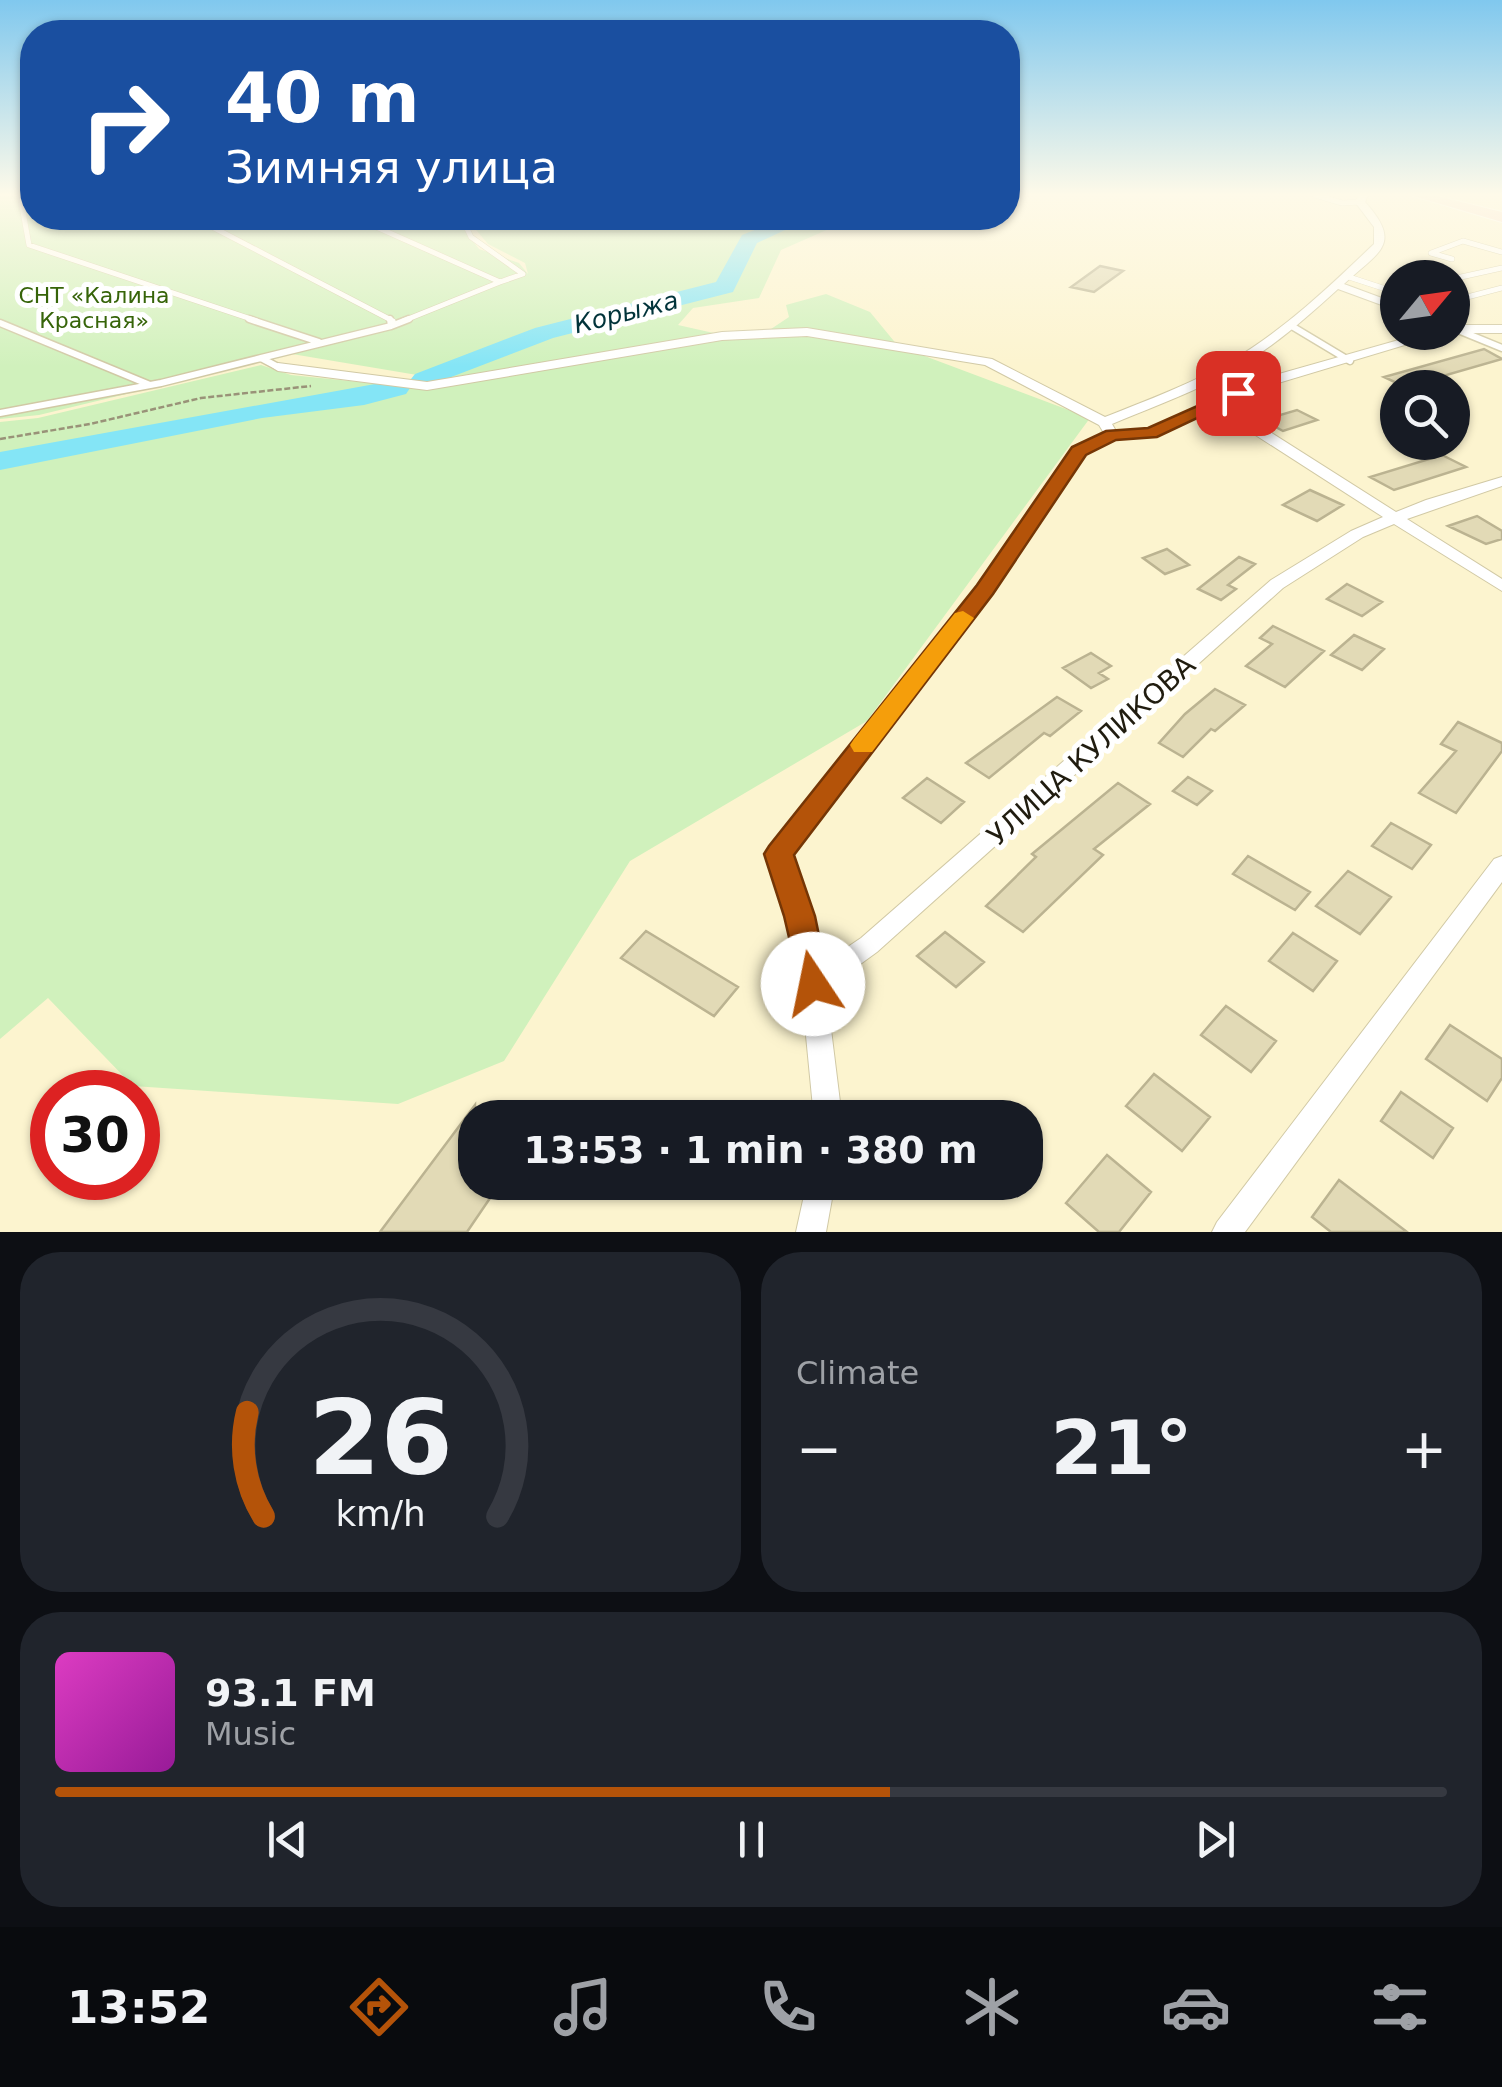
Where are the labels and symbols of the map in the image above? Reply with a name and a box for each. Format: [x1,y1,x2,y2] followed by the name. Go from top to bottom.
[1380,260,1470,350] north arrow
[18,283,170,333] park label: СНТ «Калина Красная»
[571,286,681,339] water label: Корыжа
[1196,351,1281,436] pin
[981,648,1202,852] street label: УЛИЦА КУЛИКОВА
[761,932,865,1036] position arrow
[30,1070,160,1200] speed limit sign: 30

